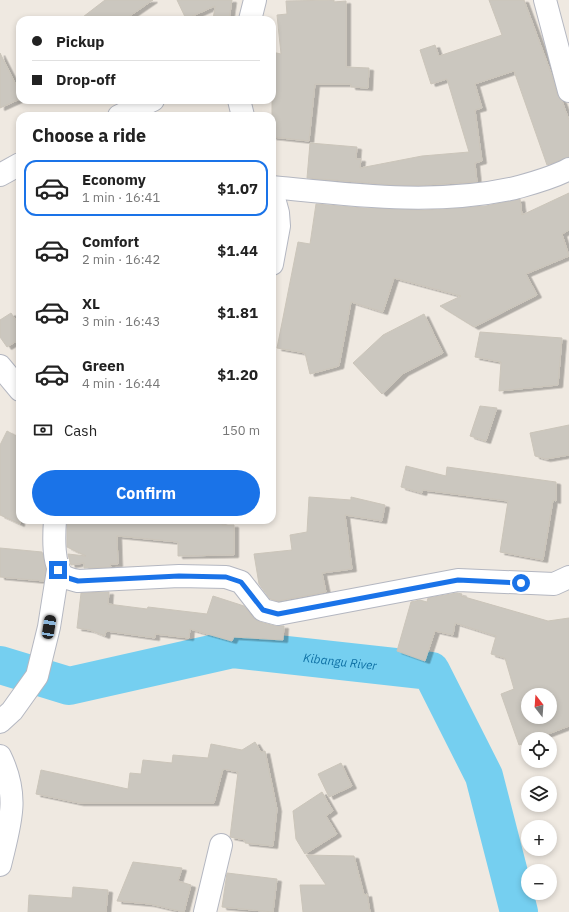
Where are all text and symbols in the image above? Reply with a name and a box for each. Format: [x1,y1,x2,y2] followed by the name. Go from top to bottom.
[56,32,104,51] text: Pickup
[56,70,116,89] text: Drop-off
[32,124,146,147] text: Choose a ride
[34,170,70,206] icon: car
[82,170,146,189] text: Economy
[217,179,258,198] text: $1.07
[82,189,160,206] text: 1 min · 16:41
[34,232,70,268] icon: car
[82,232,139,251] text: Comfort
[217,241,258,260] text: $1.44
[82,251,160,268] text: 2 min · 16:42
[34,294,70,330] icon: car
[82,294,100,313] text: XL
[217,303,258,322] text: $1.81
[82,313,160,330] text: 3 min · 16:43
[34,356,70,392] icon: car
[82,356,125,375] text: Green
[217,365,258,384] text: $1.20
[82,375,160,392] text: 4 min · 16:44
[32,419,54,441] icon: cash
[64,421,97,440] text: Cash
[222,422,260,439] text: 150 m
[32,470,260,516] button: Confirm
[49,561,67,579] route end
[512,574,530,592] route start
[41,614,57,640] car
[303,649,378,672] water label: Kibangu River
[521,688,557,724] north arrow
[521,688,557,900] map controls
[521,732,557,768] button: locate
[521,776,557,812] button: layers
[521,820,557,856] button: +
[521,864,557,900] button: −

